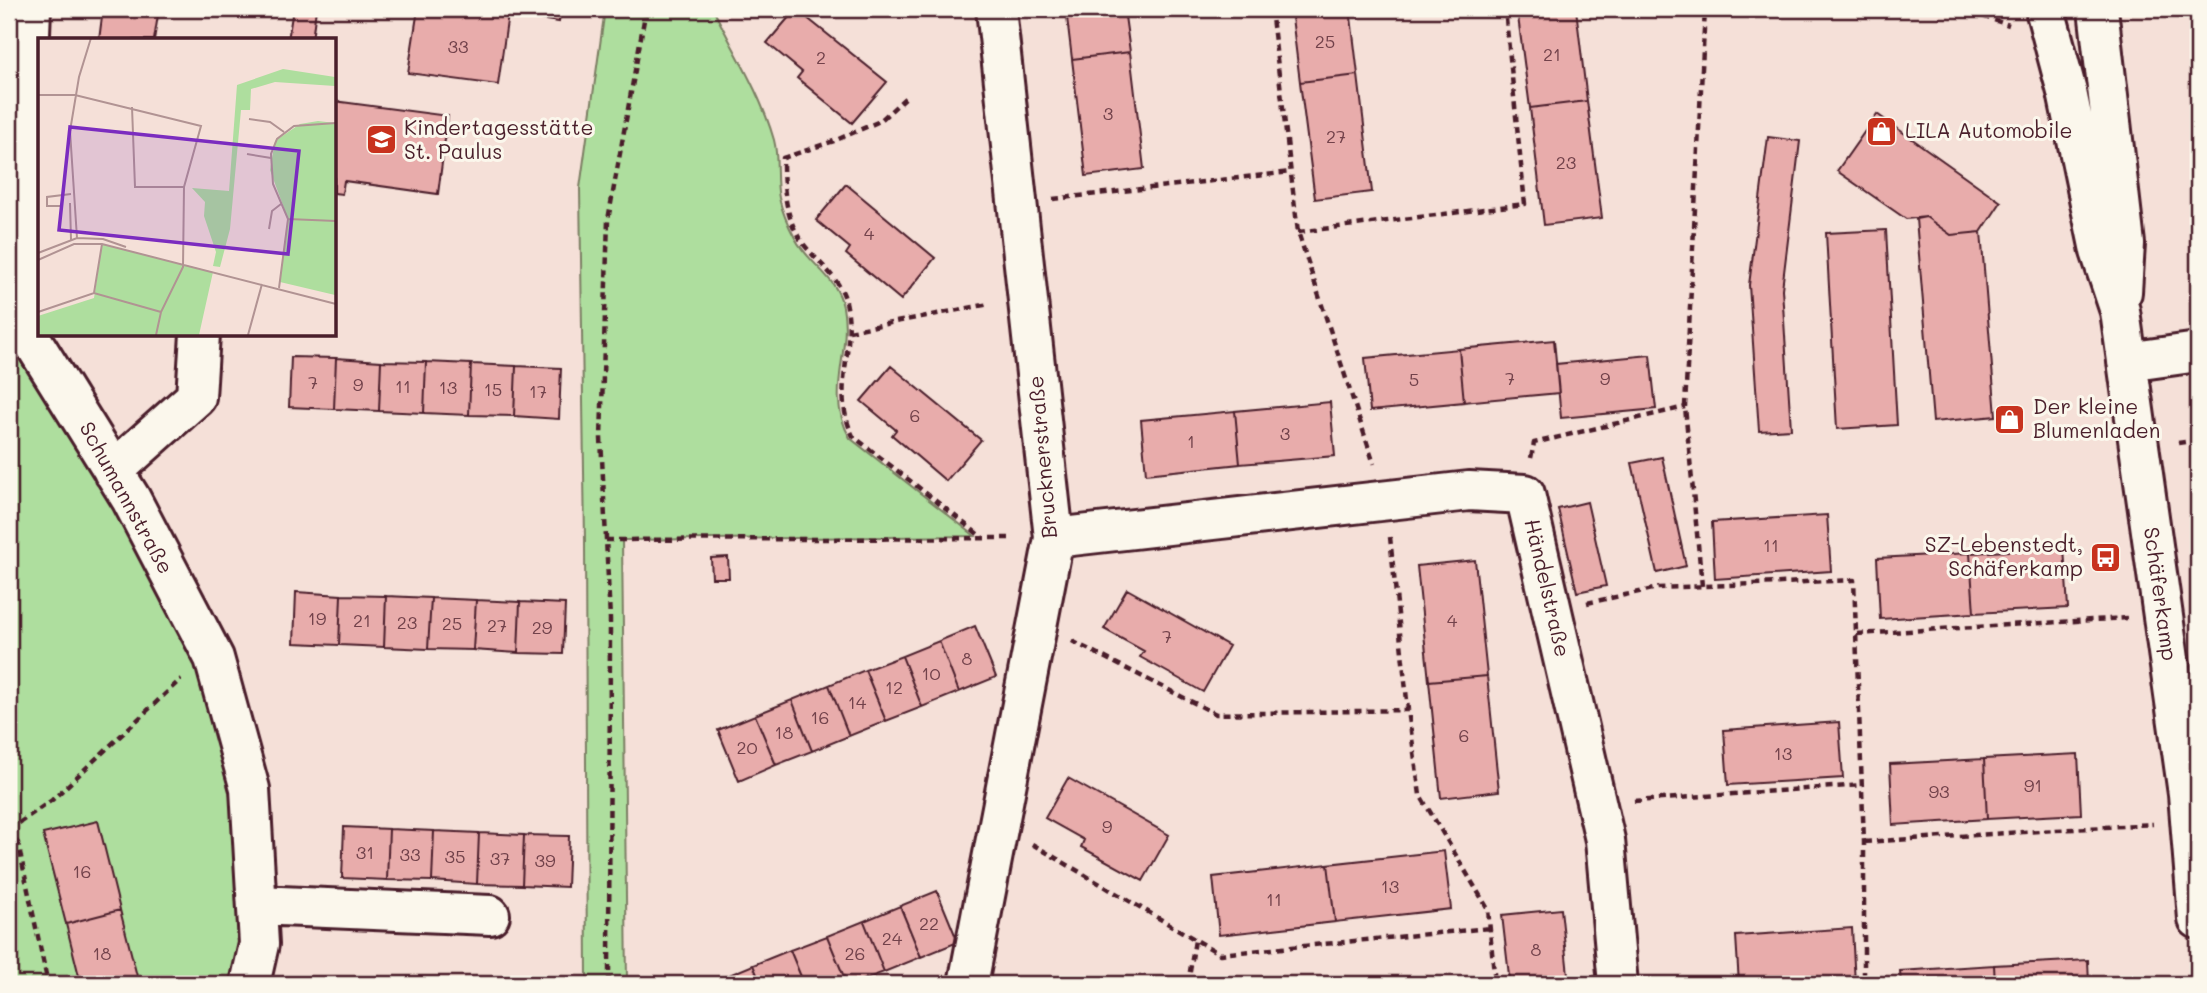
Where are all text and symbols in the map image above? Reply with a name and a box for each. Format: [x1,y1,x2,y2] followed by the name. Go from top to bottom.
[1315,29,1335,53] house number: 25
[447,34,469,58] house number: 33
[38,38,336,336] inset map
[1543,42,1561,66] house number: 21
[816,45,826,69] house number: 2
[1103,101,1113,125] house number: 3
[404,113,593,164] place label: Kindertagesstätte St. Paulus
[1865,114,1899,148] shop icon: LILA Automobile
[1905,116,2073,143] place label: LILA Automobile
[364,123,398,157] school or university icon: Kindertagesstätte St. Paulus
[1326,124,1346,148] house number: 27
[1556,150,1576,174] house number: 23
[864,221,875,245] house number: 4
[1505,366,1515,390] house number: 7
[1600,366,1611,390] house number: 9
[1409,367,1419,391] house number: 5
[308,370,318,394] house number: 7
[353,372,364,396] house number: 9
[395,374,411,398] house number: 11
[439,375,457,399] house number: 13
[1021,375,1062,540] street label: Brucknerstraße
[484,377,502,401] house number: 15
[529,379,547,403] house number: 17
[2033,392,2160,443] place label: Der kleine Blumenladen
[1993,402,2027,436] shop icon: Der kleine Blumenladen
[910,403,920,427] house number: 6
[74,416,180,578] street label: Schumannstraße
[1280,421,1290,445] house number: 3
[1187,429,1195,453] house number: 1
[1519,516,1577,659] street label: Händelstraße
[2139,525,2184,662] street label: Schäferkamp
[1925,530,2083,581] place label: SZ-Lebenstedt, Schäferkamp
[1763,533,1779,557] house number: 11
[2089,540,2123,574] bus stop icon: SZ-Lebenstedt, Schäferkamp
[308,606,327,630] house number: 19
[353,608,371,632] house number: 21
[1447,608,1458,632] house number: 4
[397,610,417,634] house number: 23
[442,611,462,635] house number: 25
[487,613,507,637] house number: 27
[532,615,553,639] house number: 29
[1162,624,1172,648] house number: 7
[962,646,973,670] house number: 8
[921,661,941,685] house number: 10
[885,675,903,699] house number: 12
[848,690,867,714] house number: 14
[811,705,829,729] house number: 16
[775,720,794,744] house number: 18
[1459,723,1469,747] house number: 6
[736,735,758,759] house number: 20
[1774,741,1792,765] house number: 13
[2024,773,2042,797] house number: 91
[1928,779,1950,803] house number: 93
[1102,814,1113,838] house number: 9
[356,840,374,864] house number: 31
[399,842,421,866] house number: 33
[444,844,466,868] house number: 35
[490,846,510,870] house number: 37
[534,848,556,872] house number: 39
[73,859,91,883] house number: 16
[1381,874,1399,898] house number: 13
[1266,887,1282,911] house number: 11
[919,911,939,935] house number: 22
[882,926,903,950] house number: 24
[1531,937,1542,961] house number: 8
[93,941,112,965] house number: 18
[845,941,865,965] house number: 26

